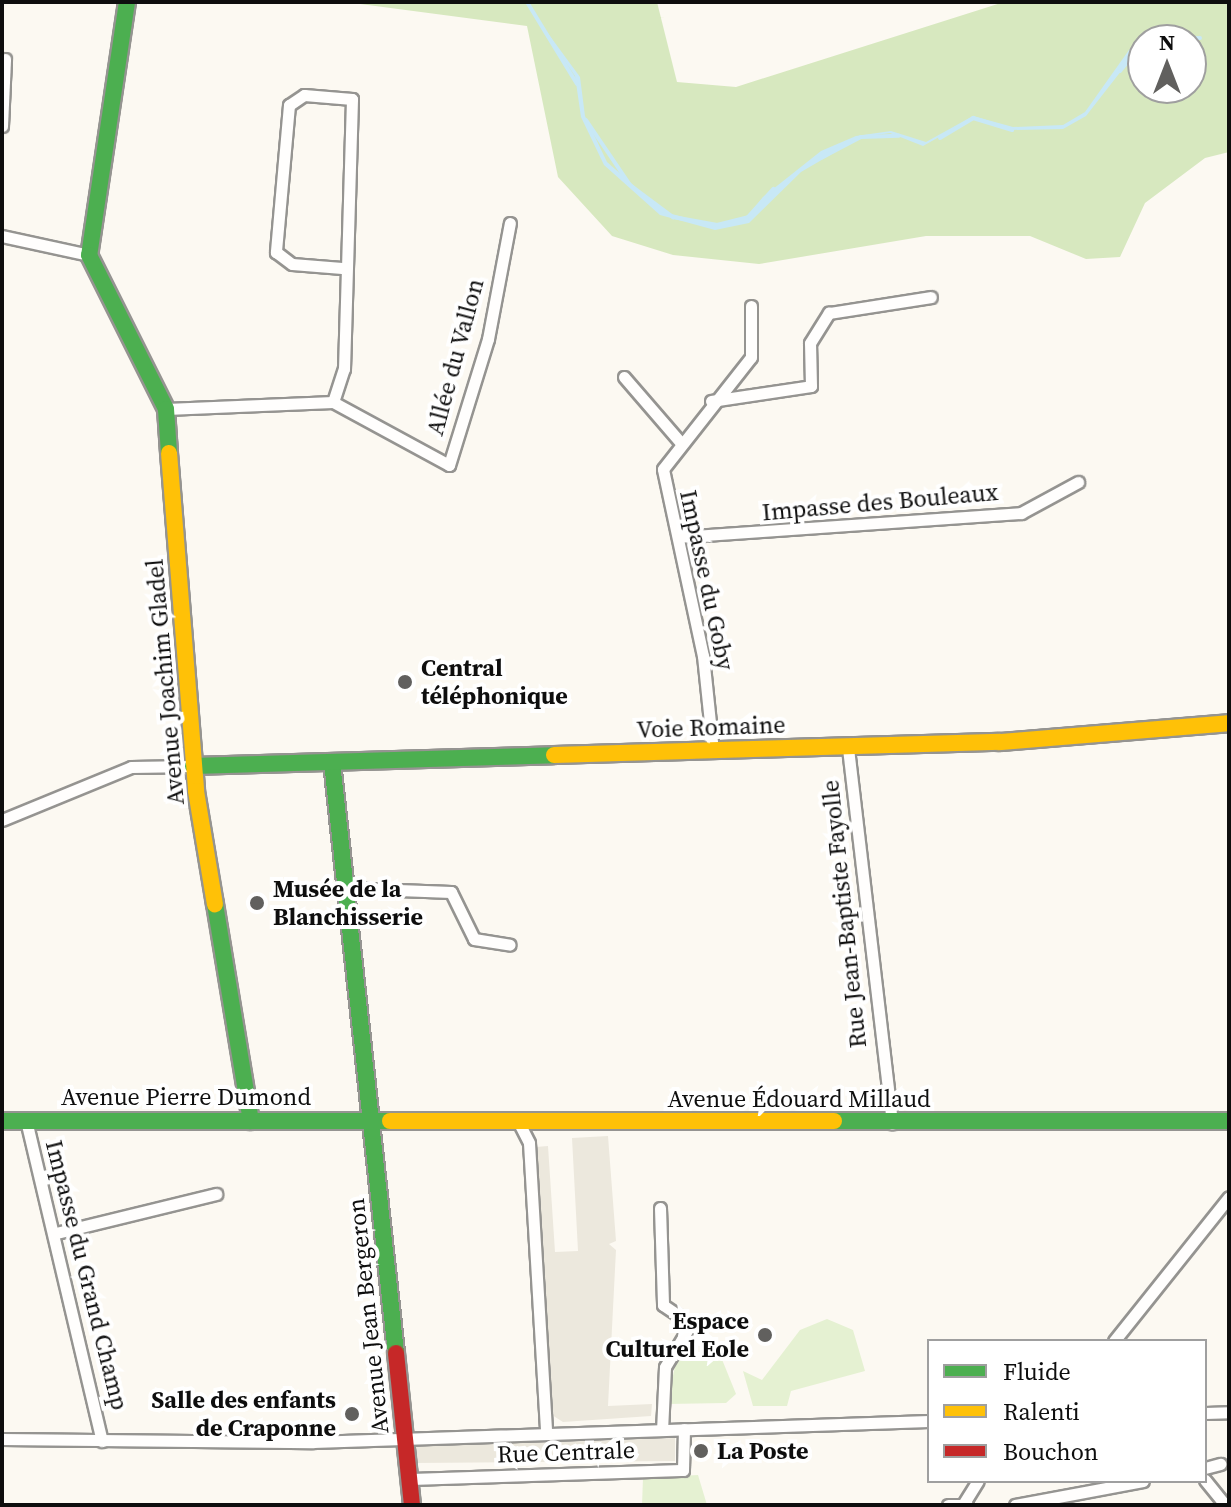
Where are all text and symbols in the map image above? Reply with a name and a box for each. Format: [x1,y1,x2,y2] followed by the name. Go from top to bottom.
[1127,24,1207,104] north arrow
[1159,27,1175,57] text: N
[420,275,490,439] street label: Allée du Vallon
[761,477,999,527] street label: Impasse des Bouleaux
[674,487,740,673] street label: Impasse du Goby
[140,558,190,806] street label: Avenue Joachim Gladel
[421,654,568,710] place label: Central téléphonique
[396,673,414,691] marker: Central téléphonique
[636,710,786,744] street label: Voie Romaine
[816,779,872,1049] street label: Rue Jean-Baptiste Fayolle
[273,875,423,931] place label: Musée de la Blanchisserie
[248,894,266,912] marker: Musée de la Blanchisserie
[61,1083,311,1111] street label: Avenue Pierre Dumond
[667,1085,931,1113] street label: Avenue Édouard Millaud
[40,1137,134,1413] street label: Impasse du Grand Champ
[341,1197,395,1435] street label: Avenue Jean Bergeron
[606,1307,749,1363] place label: Espace Culturel Eole
[756,1326,774,1344] marker: Espace Culturel Eole
[927,1339,1207,1483] legend
[1003,1355,1071,1388] text: Fluide
[151,1386,336,1442] place label: Salle des enfants de Craponne
[1003,1395,1080,1428] text: Ralenti
[343,1405,361,1423] marker: Salle des enfants de Craponne
[497,1435,635,1469] street label: Rue Centrale
[1003,1435,1098,1468] text: Bouchon
[717,1437,808,1465] place label: La Poste
[692,1442,710,1460] marker: La Poste

